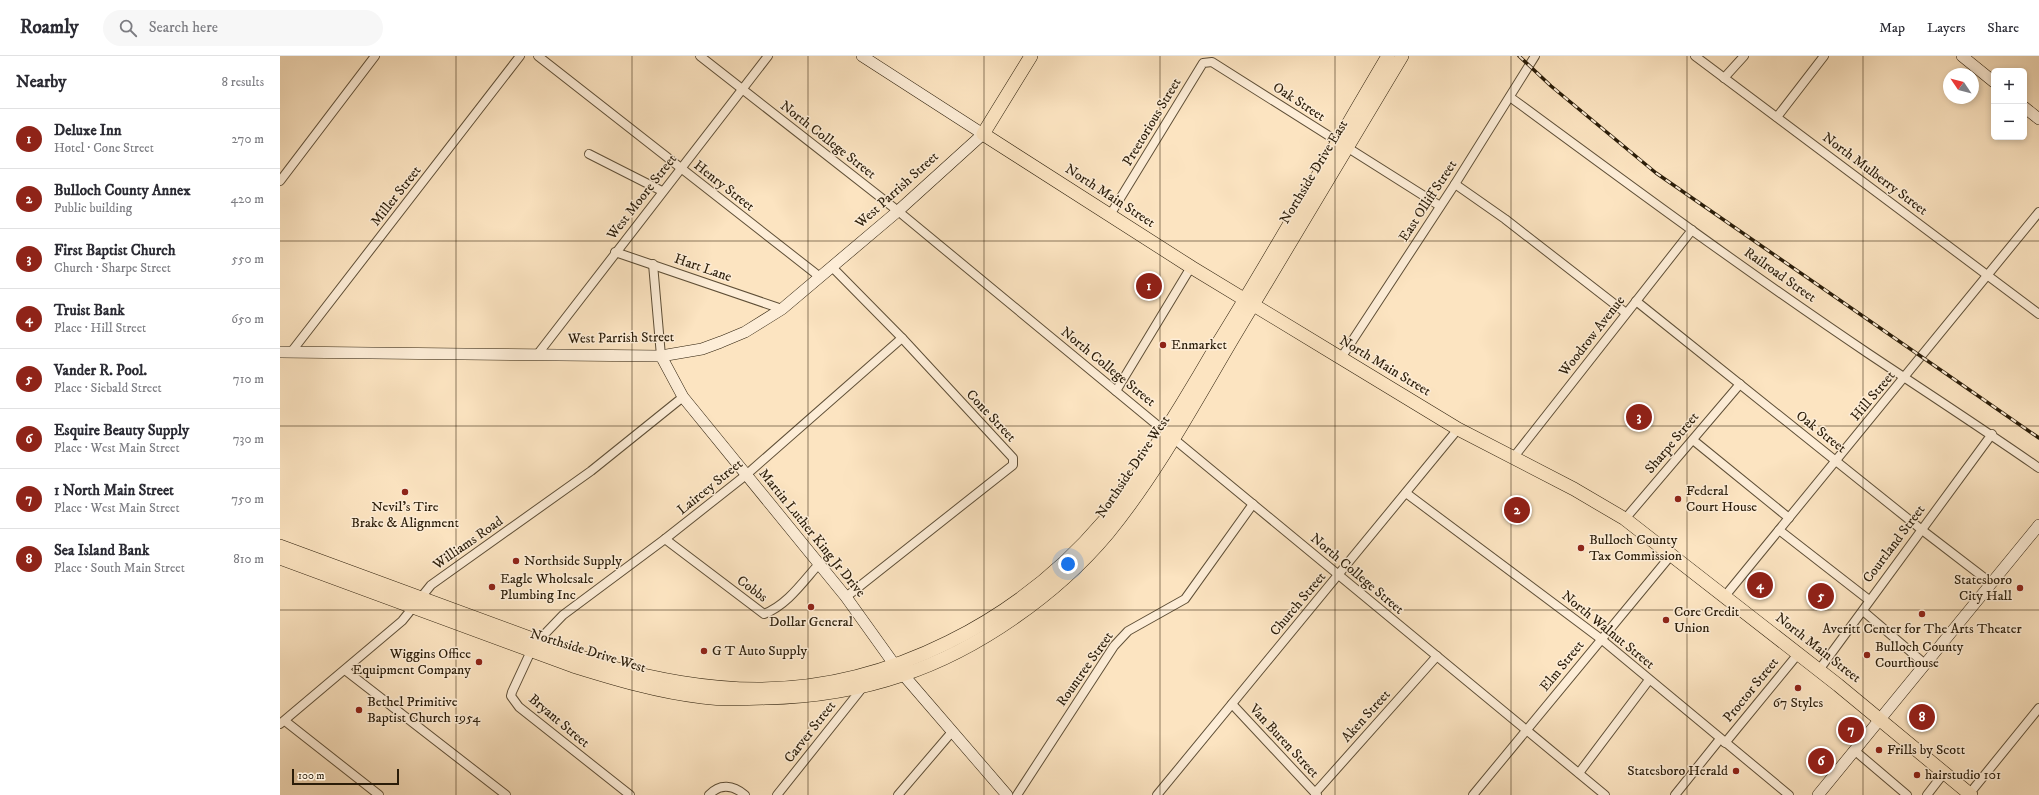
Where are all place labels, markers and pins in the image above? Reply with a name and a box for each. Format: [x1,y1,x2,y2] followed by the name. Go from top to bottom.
[1136,271,1162,301] pin: 1
[1171,336,1227,354] place label: Enmarket
[1158,340,1168,350] marker: Enmarket
[1626,402,1652,432] pin: 3
[1686,482,1757,516] place label: Federal Court House
[400,487,410,497] marker: Nevil's Tire Brake & Alignment
[1673,494,1683,504] marker: Federal Court House
[1504,495,1530,525] pin: 2
[351,498,460,532] place label: Nevil's Tire Brake & Alignment
[1589,531,1683,565] place label: Bulloch County Tax Commission
[1576,543,1586,553] marker: Bulloch County Tax Commission
[524,552,622,570] place label: Northside Supply
[511,556,521,566] marker: Northside Supply
[500,570,594,604] place label: Eagle Wholesale Plumbing Inc
[1747,570,1773,600] pin: 4
[1954,571,2013,605] place label: Statesboro City Hall
[1808,581,1834,611] pin: 5
[487,582,497,592] marker: Eagle Wholesale Plumbing Inc
[2015,583,2025,593] marker: Statesboro City Hall
[806,602,816,612] marker: Dollar General
[1674,603,1740,637] place label: Core Credit Union
[1917,609,1927,619] marker: Averitt Center for The Arts Theater
[769,613,854,631] place label: Dollar General
[1661,615,1671,625] marker: Core Credit Union
[1822,620,2023,638] place label: Averitt Center for The Arts Theater
[1875,638,1964,672] place label: Bulloch County Courthouse
[712,642,807,660] place label: G T Auto Supply
[352,645,471,679] place label: Wiggins Office Equipment Company
[699,646,709,656] marker: G T Auto Supply
[1862,650,1872,660] marker: Bulloch County Courthouse
[474,657,484,667] marker: Wiggins Office Equipment Company
[1793,683,1803,693] marker: 67 Styles
[367,693,481,727] place label: Bethel Primitive Baptist Church 1954
[1773,694,1824,712] place label: 67 Styles
[1909,702,1935,732] pin: 8
[354,705,364,715] marker: Bethel Primitive Baptist Church 1954
[1838,715,1864,745] pin: 7
[1887,741,1966,759] place label: Frills by Scott
[1874,745,1884,755] marker: Frills by Scott
[1808,746,1834,776] pin: 6
[1627,762,1728,780] place label: Statesboro Herald
[1731,766,1741,776] marker: Statesboro Herald
[1925,766,2001,784] place label: hairstudio 101
[1912,770,1922,780] marker: hairstudio 101

